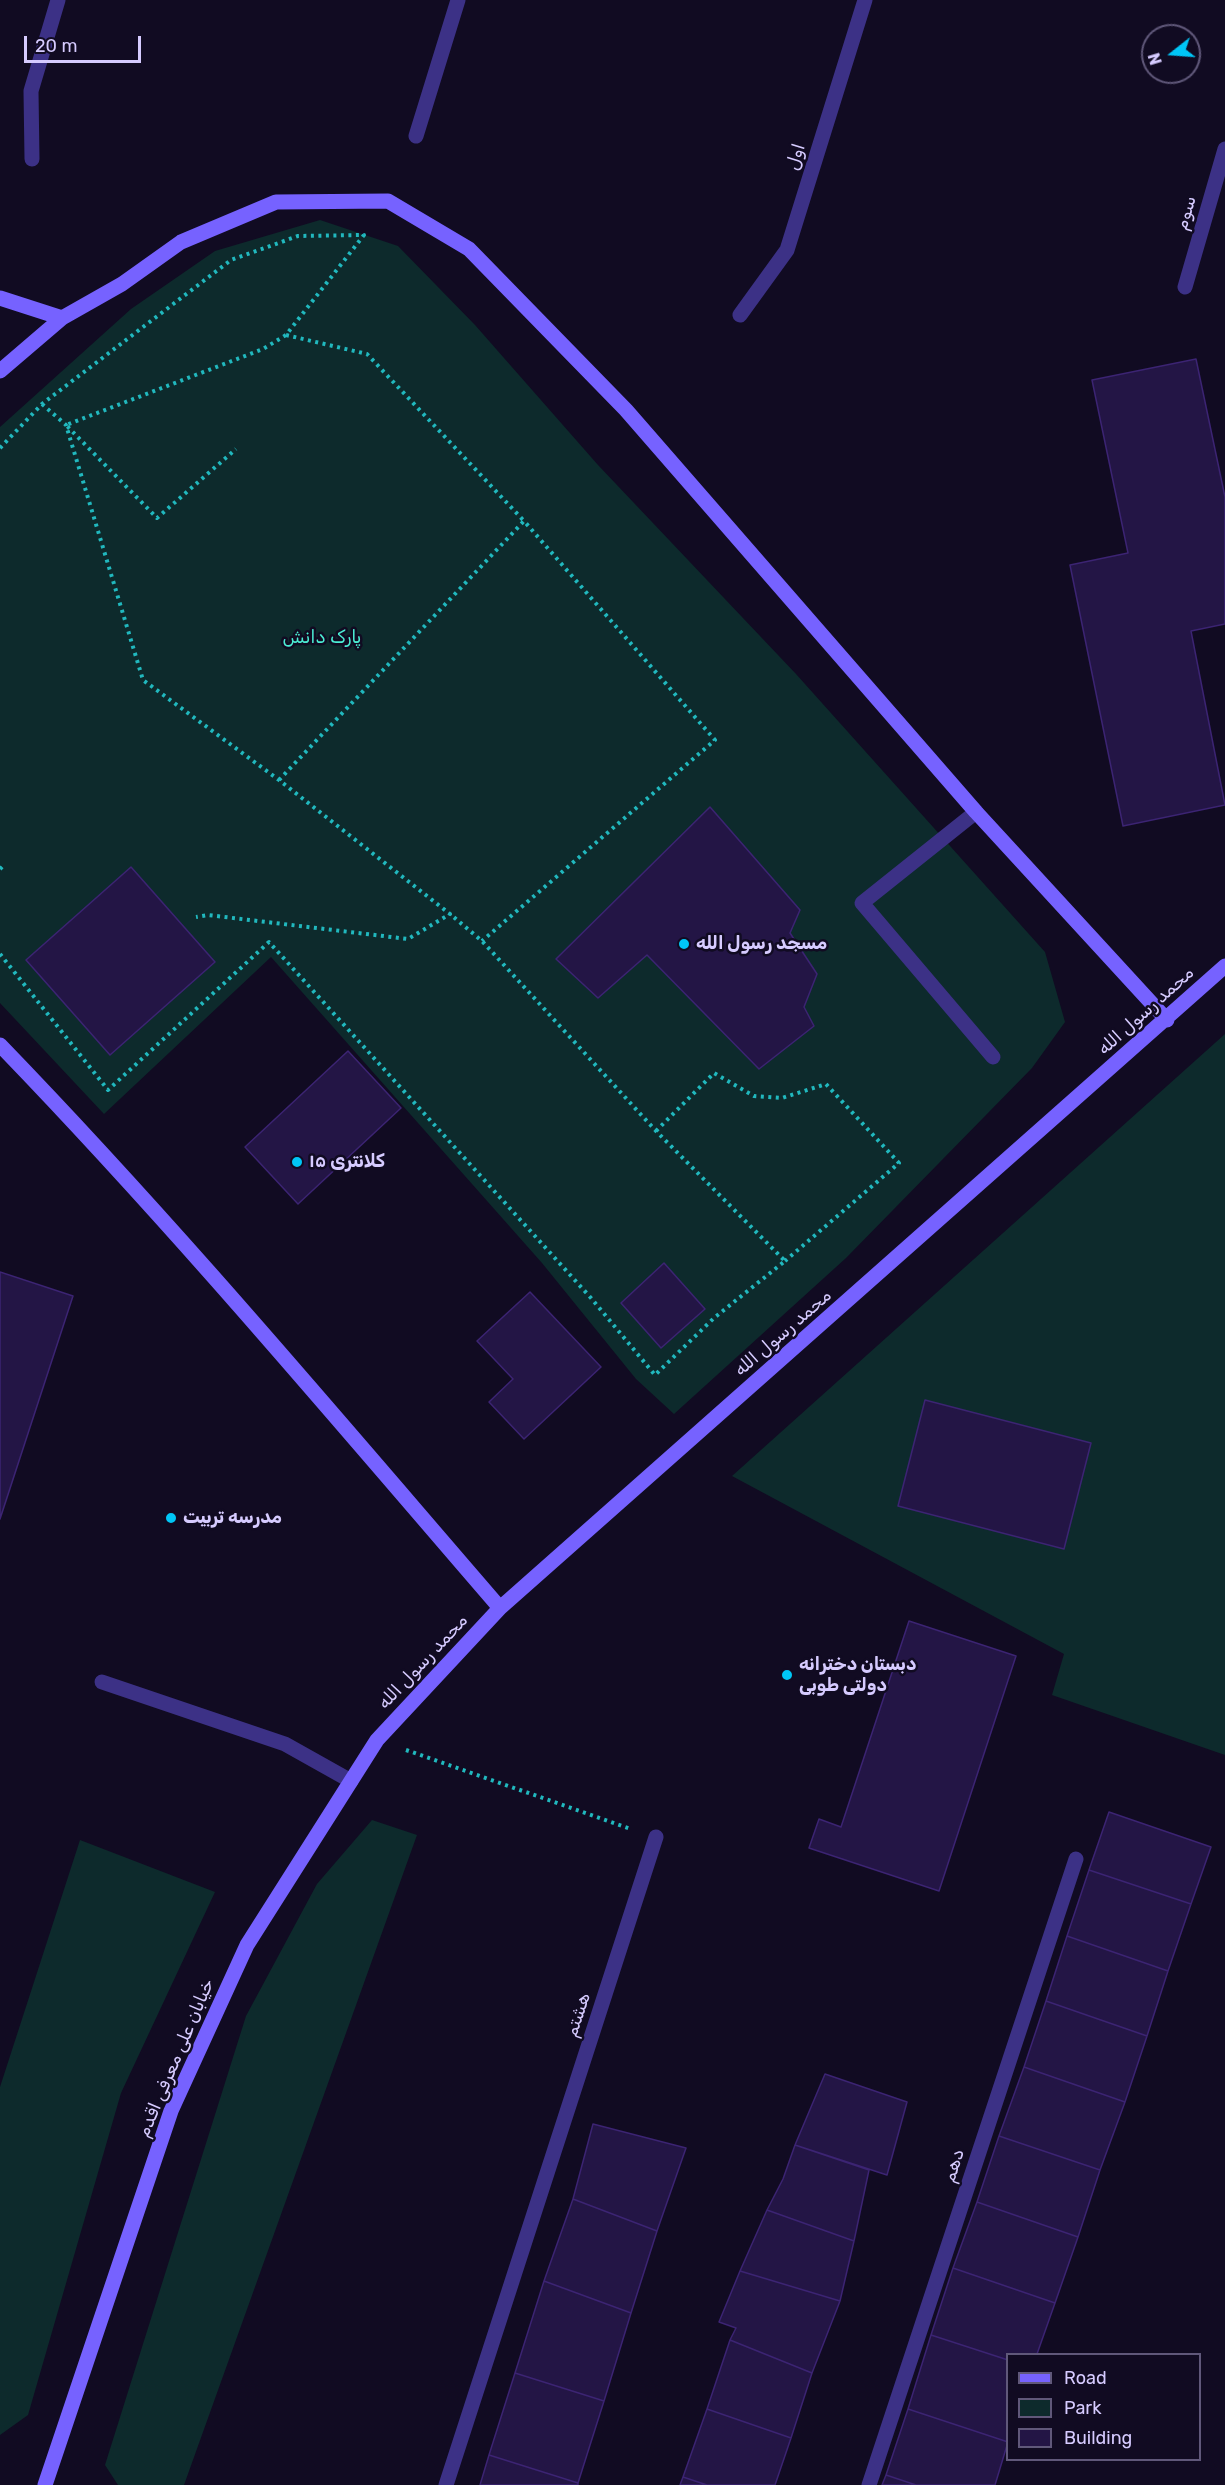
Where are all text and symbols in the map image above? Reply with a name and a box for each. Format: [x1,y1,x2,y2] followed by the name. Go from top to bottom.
[27,24,144,62] scale bar
[1141,24,1201,84] north arrow
[35,35,77,57] text: 20 m
[1144,51,1166,67] text: N
[782,141,810,173] street label: اول
[1171,193,1201,233] street label: سوم
[283,627,361,649] park label: پارک دانش
[696,933,827,955] place label: مسجد رسول الله
[677,937,691,951] marker: مسجد رسول الله
[1094,962,1198,1060] street label: محمد رسول الله
[309,1151,385,1173] place label: کلانتری ۱۵
[290,1155,304,1169] marker: کلانتری ۱۵
[730,1285,836,1381] street label: محمد رسول الله
[183,1507,282,1529] place label: مدرسه تربیت
[164,1511,178,1525] marker: مدرسه تربیت
[374,1610,472,1714] street label: محمد رسول الله
[799,1654,916,1696] place label: دبستان دخترانه دولتی طوبی
[780,1668,794,1682] marker: دبستان دخترانه دولتی طوبی
[133,1976,219,2140] street label: خیابان علی معرفی اقدم
[561,1990,595,2040] street label: هشتم
[938,2146,970,2186] street label: دهم
[1006,2353,1201,2461] legend
[1064,2367,1107,2389] text: Road
[1064,2397,1101,2419] text: Park
[1064,2427,1132,2449] text: Building

